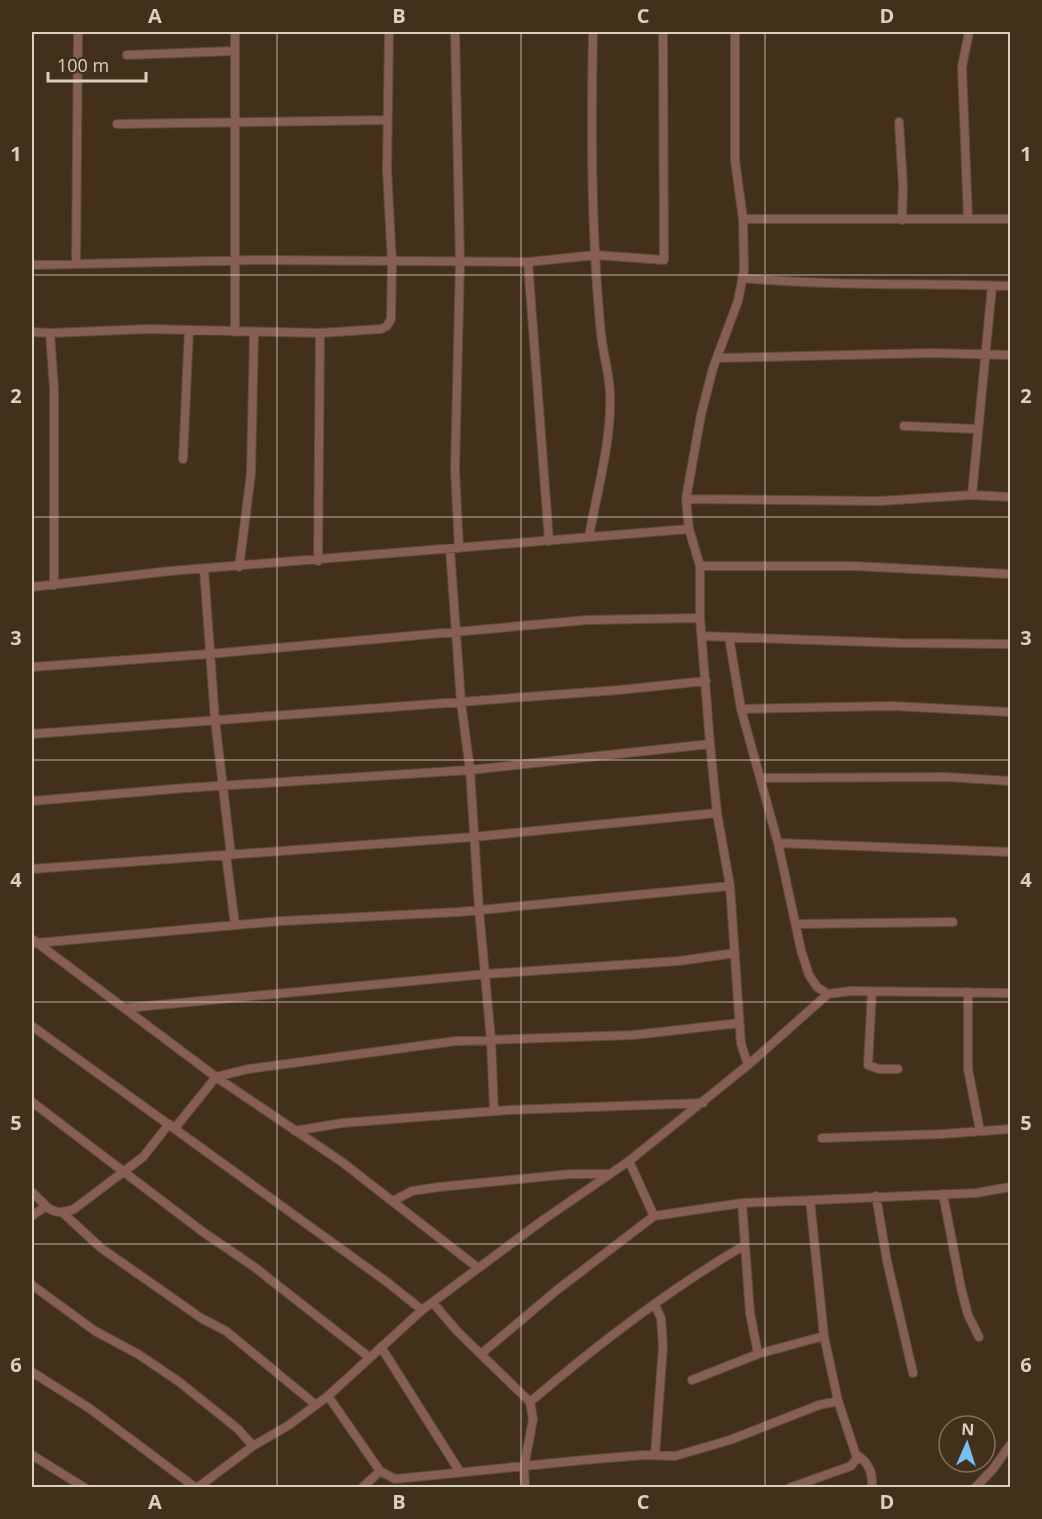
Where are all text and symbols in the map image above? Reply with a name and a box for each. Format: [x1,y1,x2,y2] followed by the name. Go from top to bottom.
[148,2,162,29] text: A
[392,2,406,29] text: B
[637,2,650,29] text: C
[880,2,894,29] text: D
[48,45,146,83] scale bar
[57,53,109,77] text: 100 m
[10,140,22,167] text: 1
[1020,140,1032,167] text: 1
[10,382,22,409] text: 2
[1020,382,1032,409] text: 2
[10,624,22,651] text: 3
[1020,624,1032,651] text: 3
[10,866,22,893] text: 4
[1020,866,1032,893] text: 4
[10,1109,22,1136] text: 5
[1020,1109,1032,1136] text: 5
[10,1351,22,1378] text: 6
[1020,1351,1032,1378] text: 6
[937,1414,997,1474] north arrow
[961,1418,975,1440] text: N
[148,1488,162,1515] text: A
[392,1488,406,1515] text: B
[637,1488,650,1515] text: C
[880,1488,894,1515] text: D

